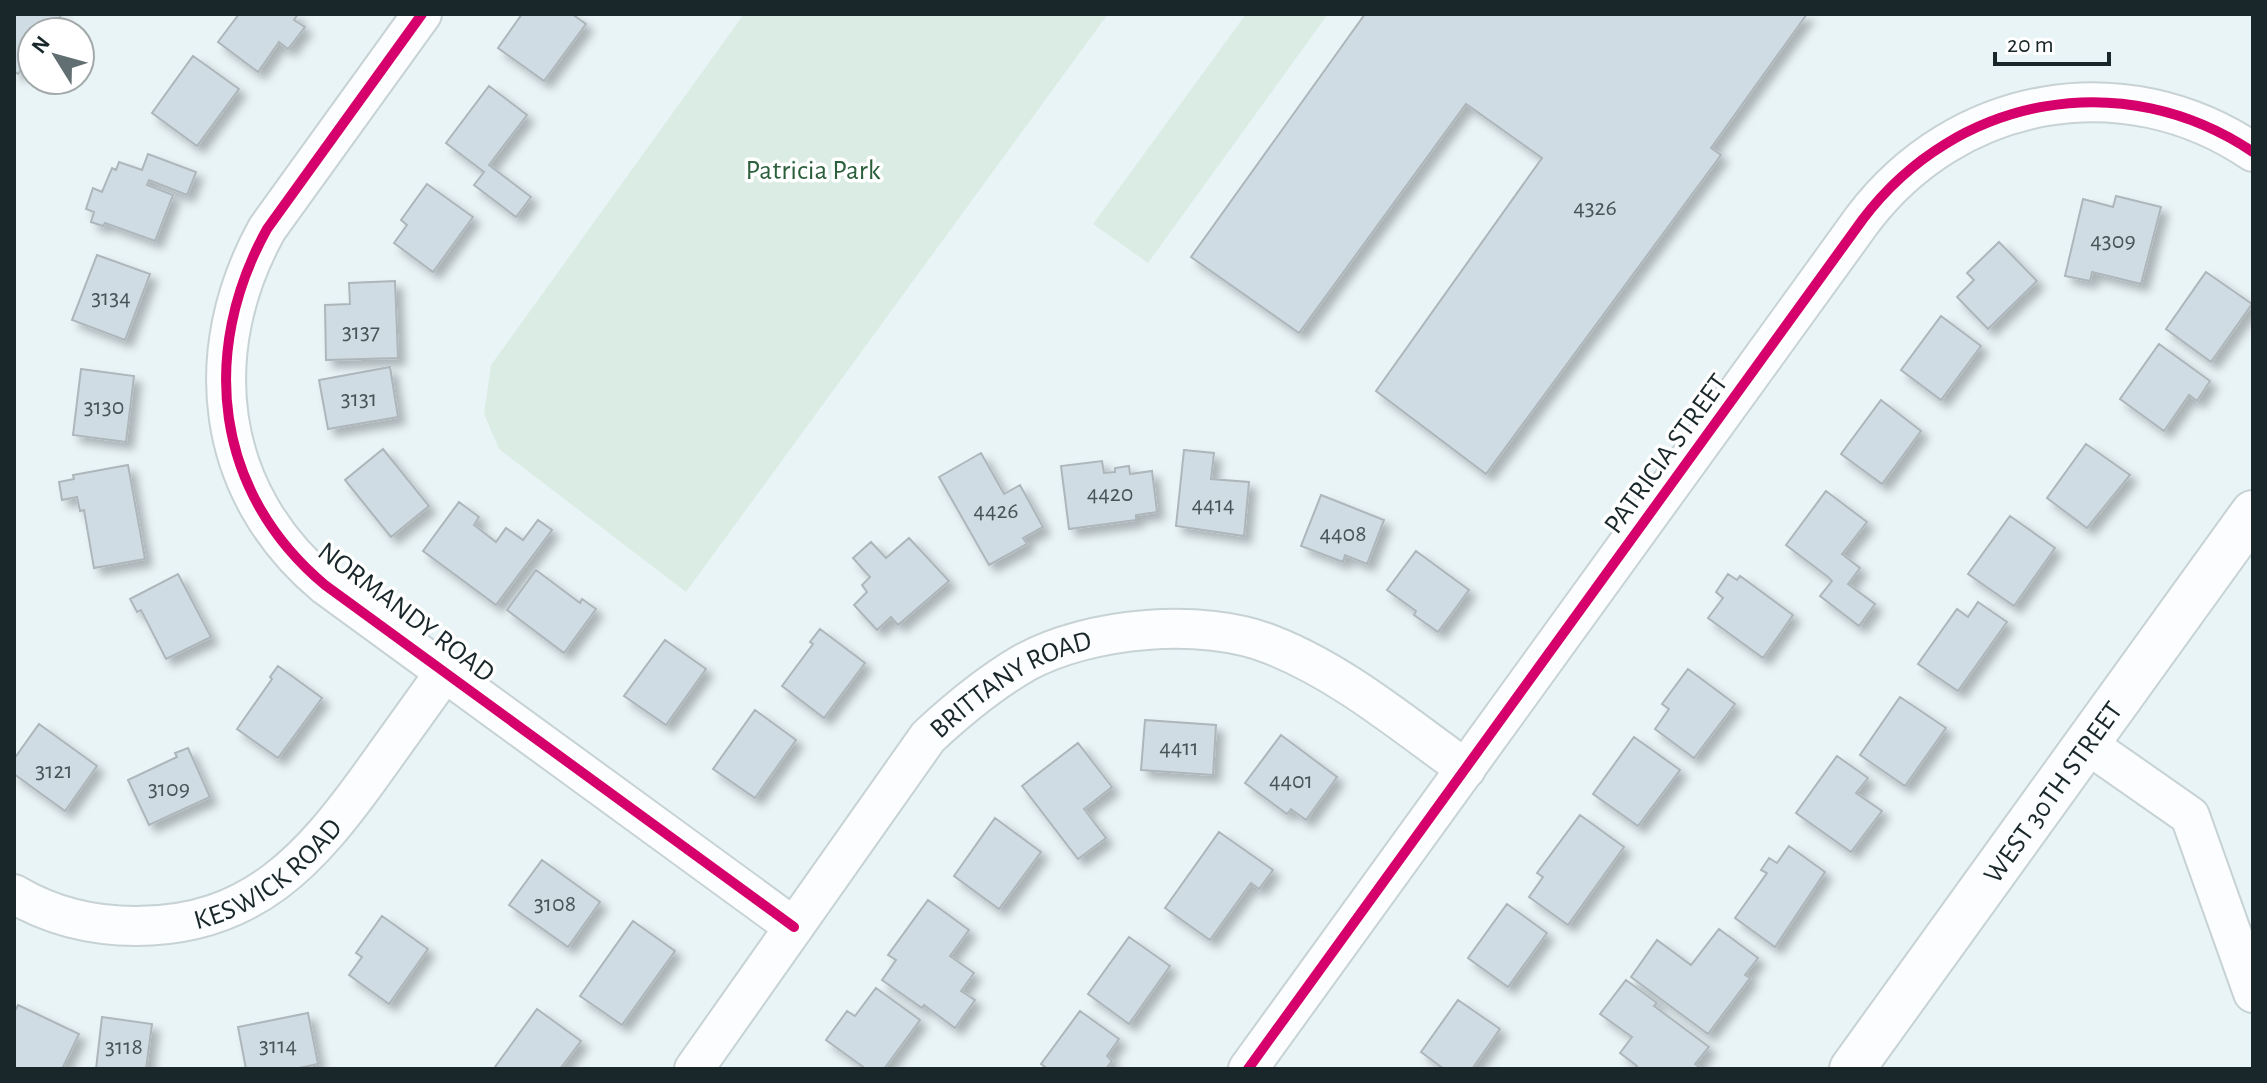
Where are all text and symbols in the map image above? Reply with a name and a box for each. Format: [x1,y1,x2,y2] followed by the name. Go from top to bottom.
[16,16,96,96] north arrow
[1995,16,2109,66] scale bar
[27,32,54,57] text: N
[2007,33,2054,57] text: 20 m
[746,157,881,185] park label: Patricia Park
[1573,196,1617,220] house number: 4326
[2090,229,2136,253] house number: 4309
[91,286,131,310] house number: 3134
[342,320,380,344] house number: 3137
[1600,369,1734,539] street label: PATRICIA STREET
[341,387,377,411] house number: 3131
[84,395,124,419] house number: 3130
[1087,482,1133,506] house number: 4420
[1192,493,1234,517] house number: 4414
[973,499,1019,523] house number: 4426
[1319,522,1367,546] house number: 4408
[312,537,499,688] street label: NORMANDY ROAD
[925,627,1094,744] street label: BRITTANY ROAD
[1979,697,2128,889] street label: WEST 30TH STREET
[1159,736,1199,760] house number: 4411
[35,759,73,783] house number: 3121
[1269,769,1313,793] house number: 4401
[148,777,190,801] house number: 3109
[191,814,348,935] street label: KESWICK ROAD
[534,892,576,916] house number: 3108
[259,1034,297,1058] house number: 3114
[105,1035,143,1059] house number: 3118

